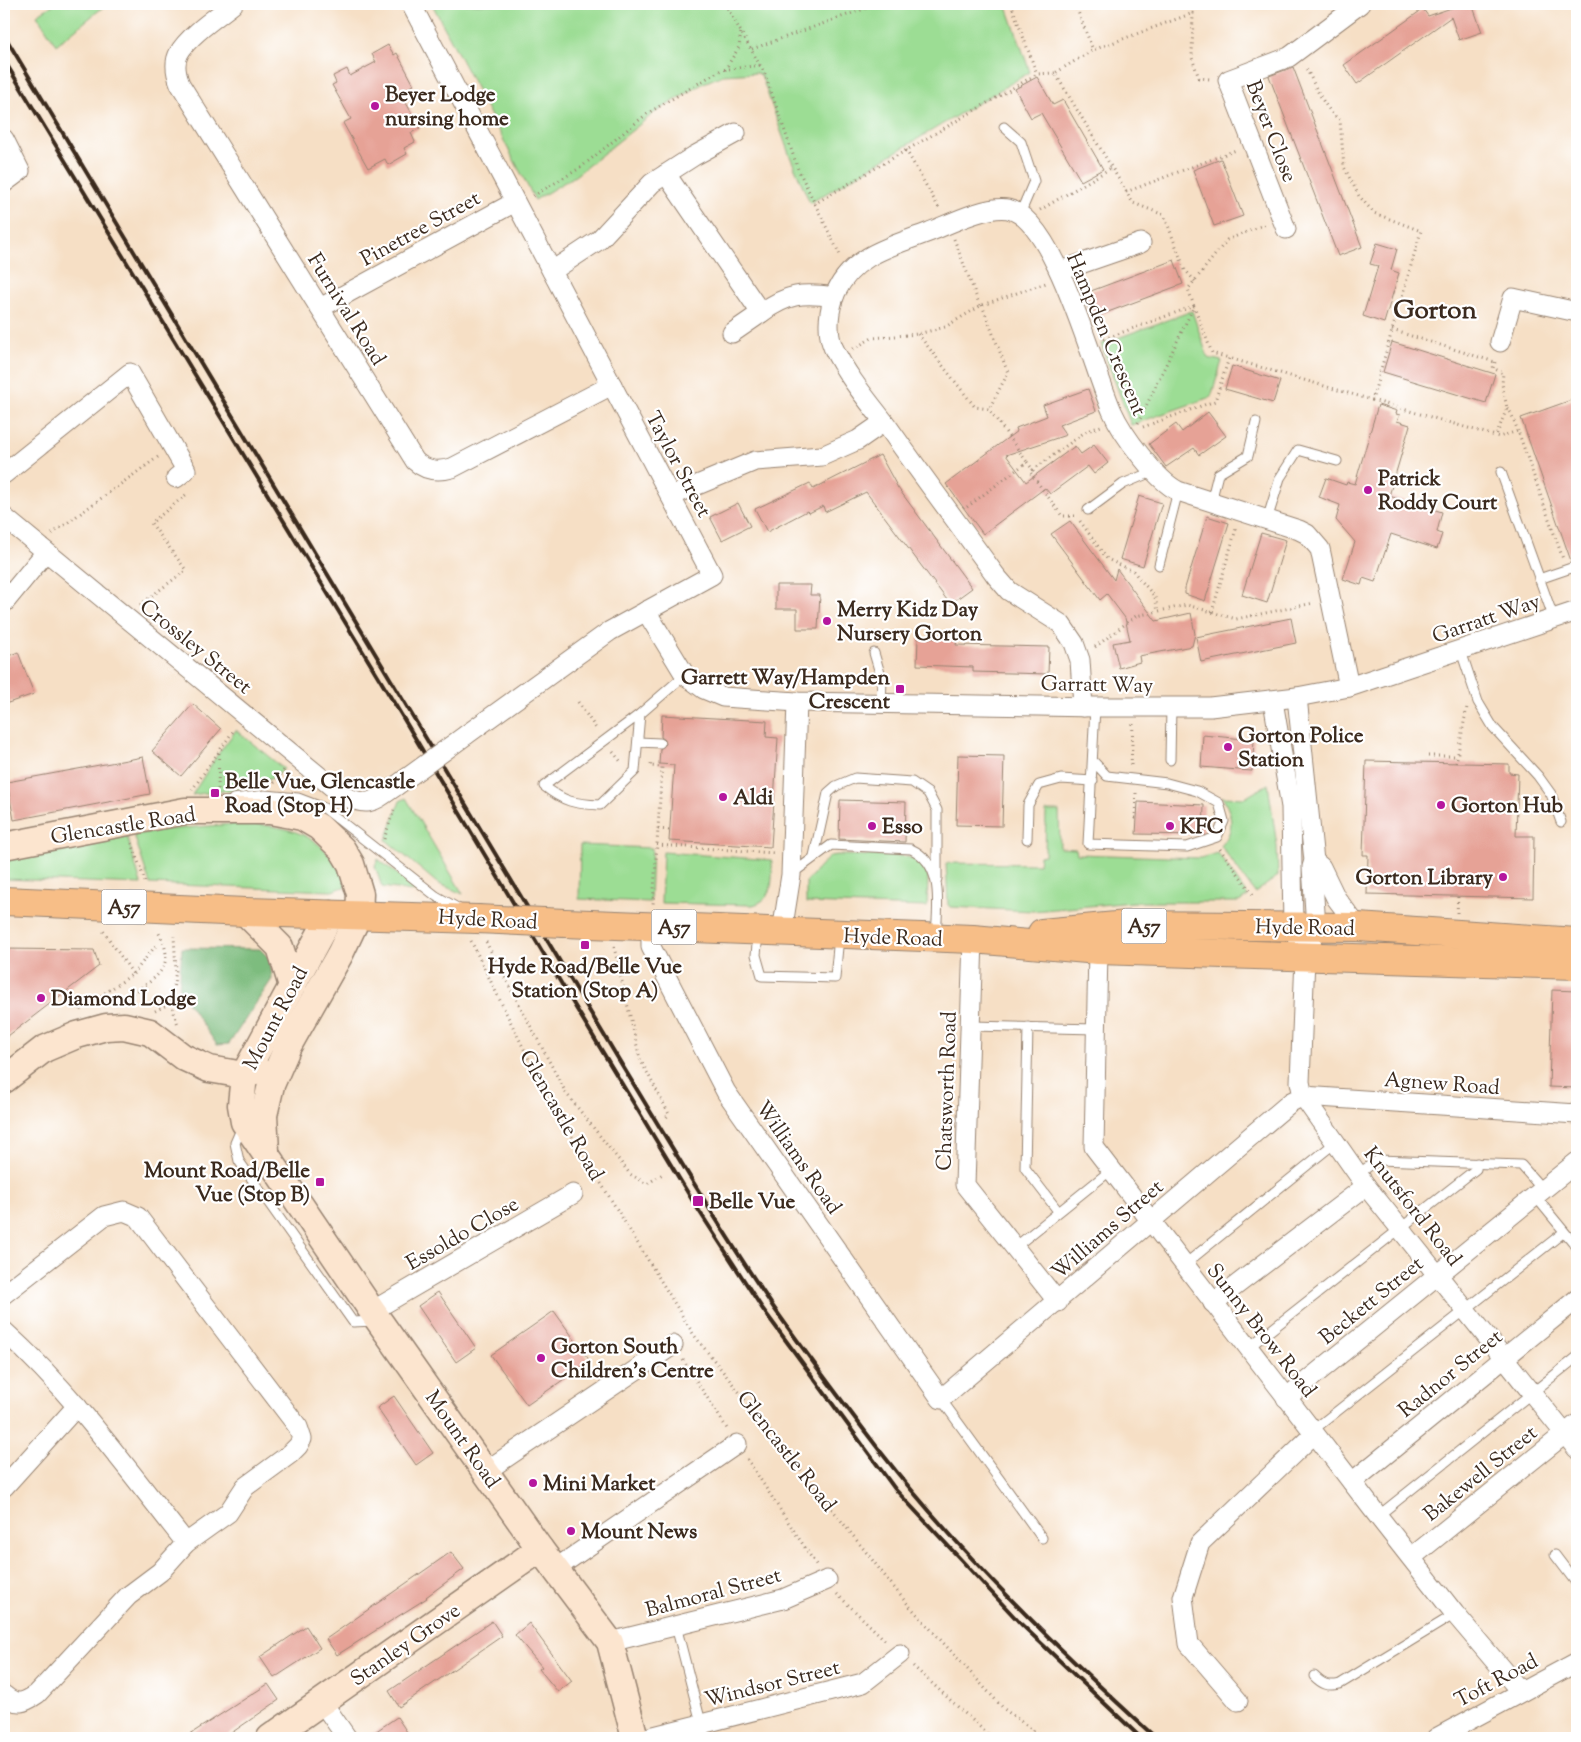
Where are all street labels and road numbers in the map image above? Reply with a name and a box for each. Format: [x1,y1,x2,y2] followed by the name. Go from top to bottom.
[1237,76,1303,187] street label: Beyer Close
[356,184,486,275] street label: Pinetree Street
[299,248,392,372] street label: Furnival Road
[1057,249,1153,421] street label: Hampden Crescent
[637,407,718,523] street label: Taylor Street
[1429,587,1545,652] street label: Garratt Way
[132,593,257,702] street label: Crossley Street
[1040,670,1154,702] street label: Garratt Way
[49,801,198,853] street label: Glencastle Road
[102,890,146,924] road number: A57
[437,903,539,939] street label: Hyde Road
[1122,908,1166,944] road number: A57
[652,910,696,944] road number: A57
[1255,913,1355,945] street label: Hyde Road
[843,922,943,956] street label: Hyde Road
[237,962,317,1076] street label: Mount Road
[930,1011,966,1171] street label: Chatsworth Road
[511,1045,610,1187] street label: Glencastle Road
[1383,1066,1501,1104] street label: Agnew Road
[747,1095,848,1221] street label: Williams Road
[1355,1141,1468,1274] street label: Knutsford Road
[1046,1173,1171,1288] street label: Williams Street
[401,1190,525,1279] street label: Essoldo Close
[1314,1250,1431,1353] street label: Beckett Street
[1198,1258,1323,1405] street label: Sunny Brow Road
[1393,1323,1510,1426] street label: Radnor Street
[416,1385,506,1495] street label: Mount Road
[728,1385,842,1519] street label: Glencastle Road
[1418,1419,1545,1530] street label: Bakewell Street
[642,1561,785,1626] street label: Balmoral Street
[345,1597,467,1695] street label: Stanley Grove
[1450,1647,1544,1716] street label: Toft Road
[702,1654,843,1716] street label: Windsor Street

